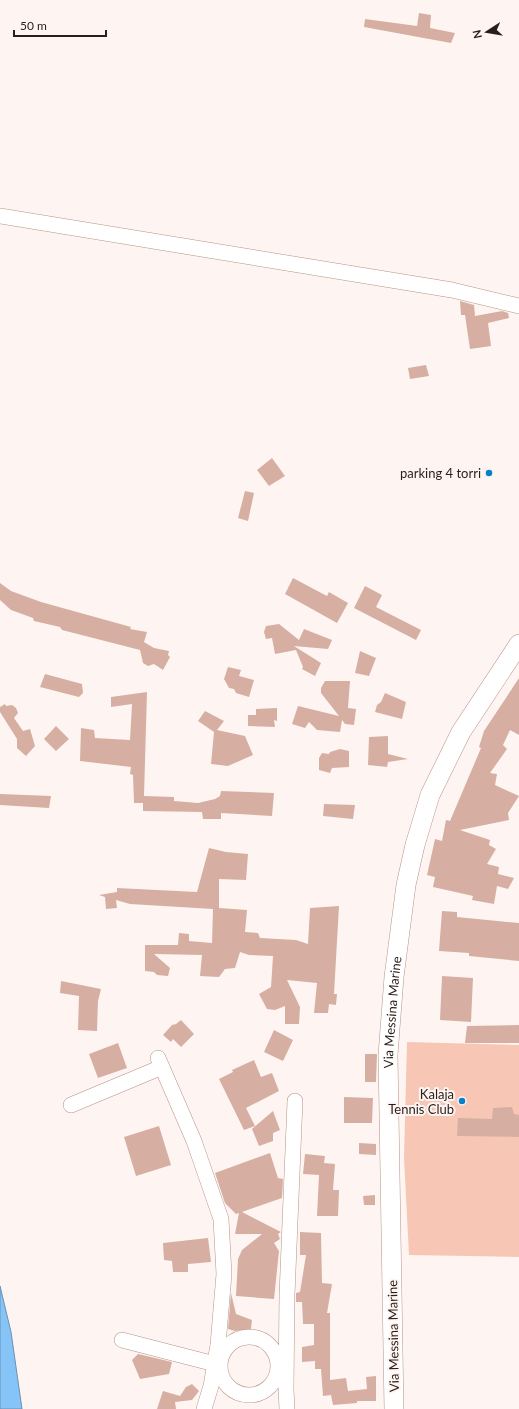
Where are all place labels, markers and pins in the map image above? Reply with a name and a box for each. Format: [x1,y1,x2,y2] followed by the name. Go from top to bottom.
[400,465,481,481] place label: parking 4 torri
[484,468,494,478] marker: parking 4 torri
[388,1086,454,1117] place label: Kalaja Tennis Club
[457,1096,467,1106] marker: Kalaja Tennis Club

